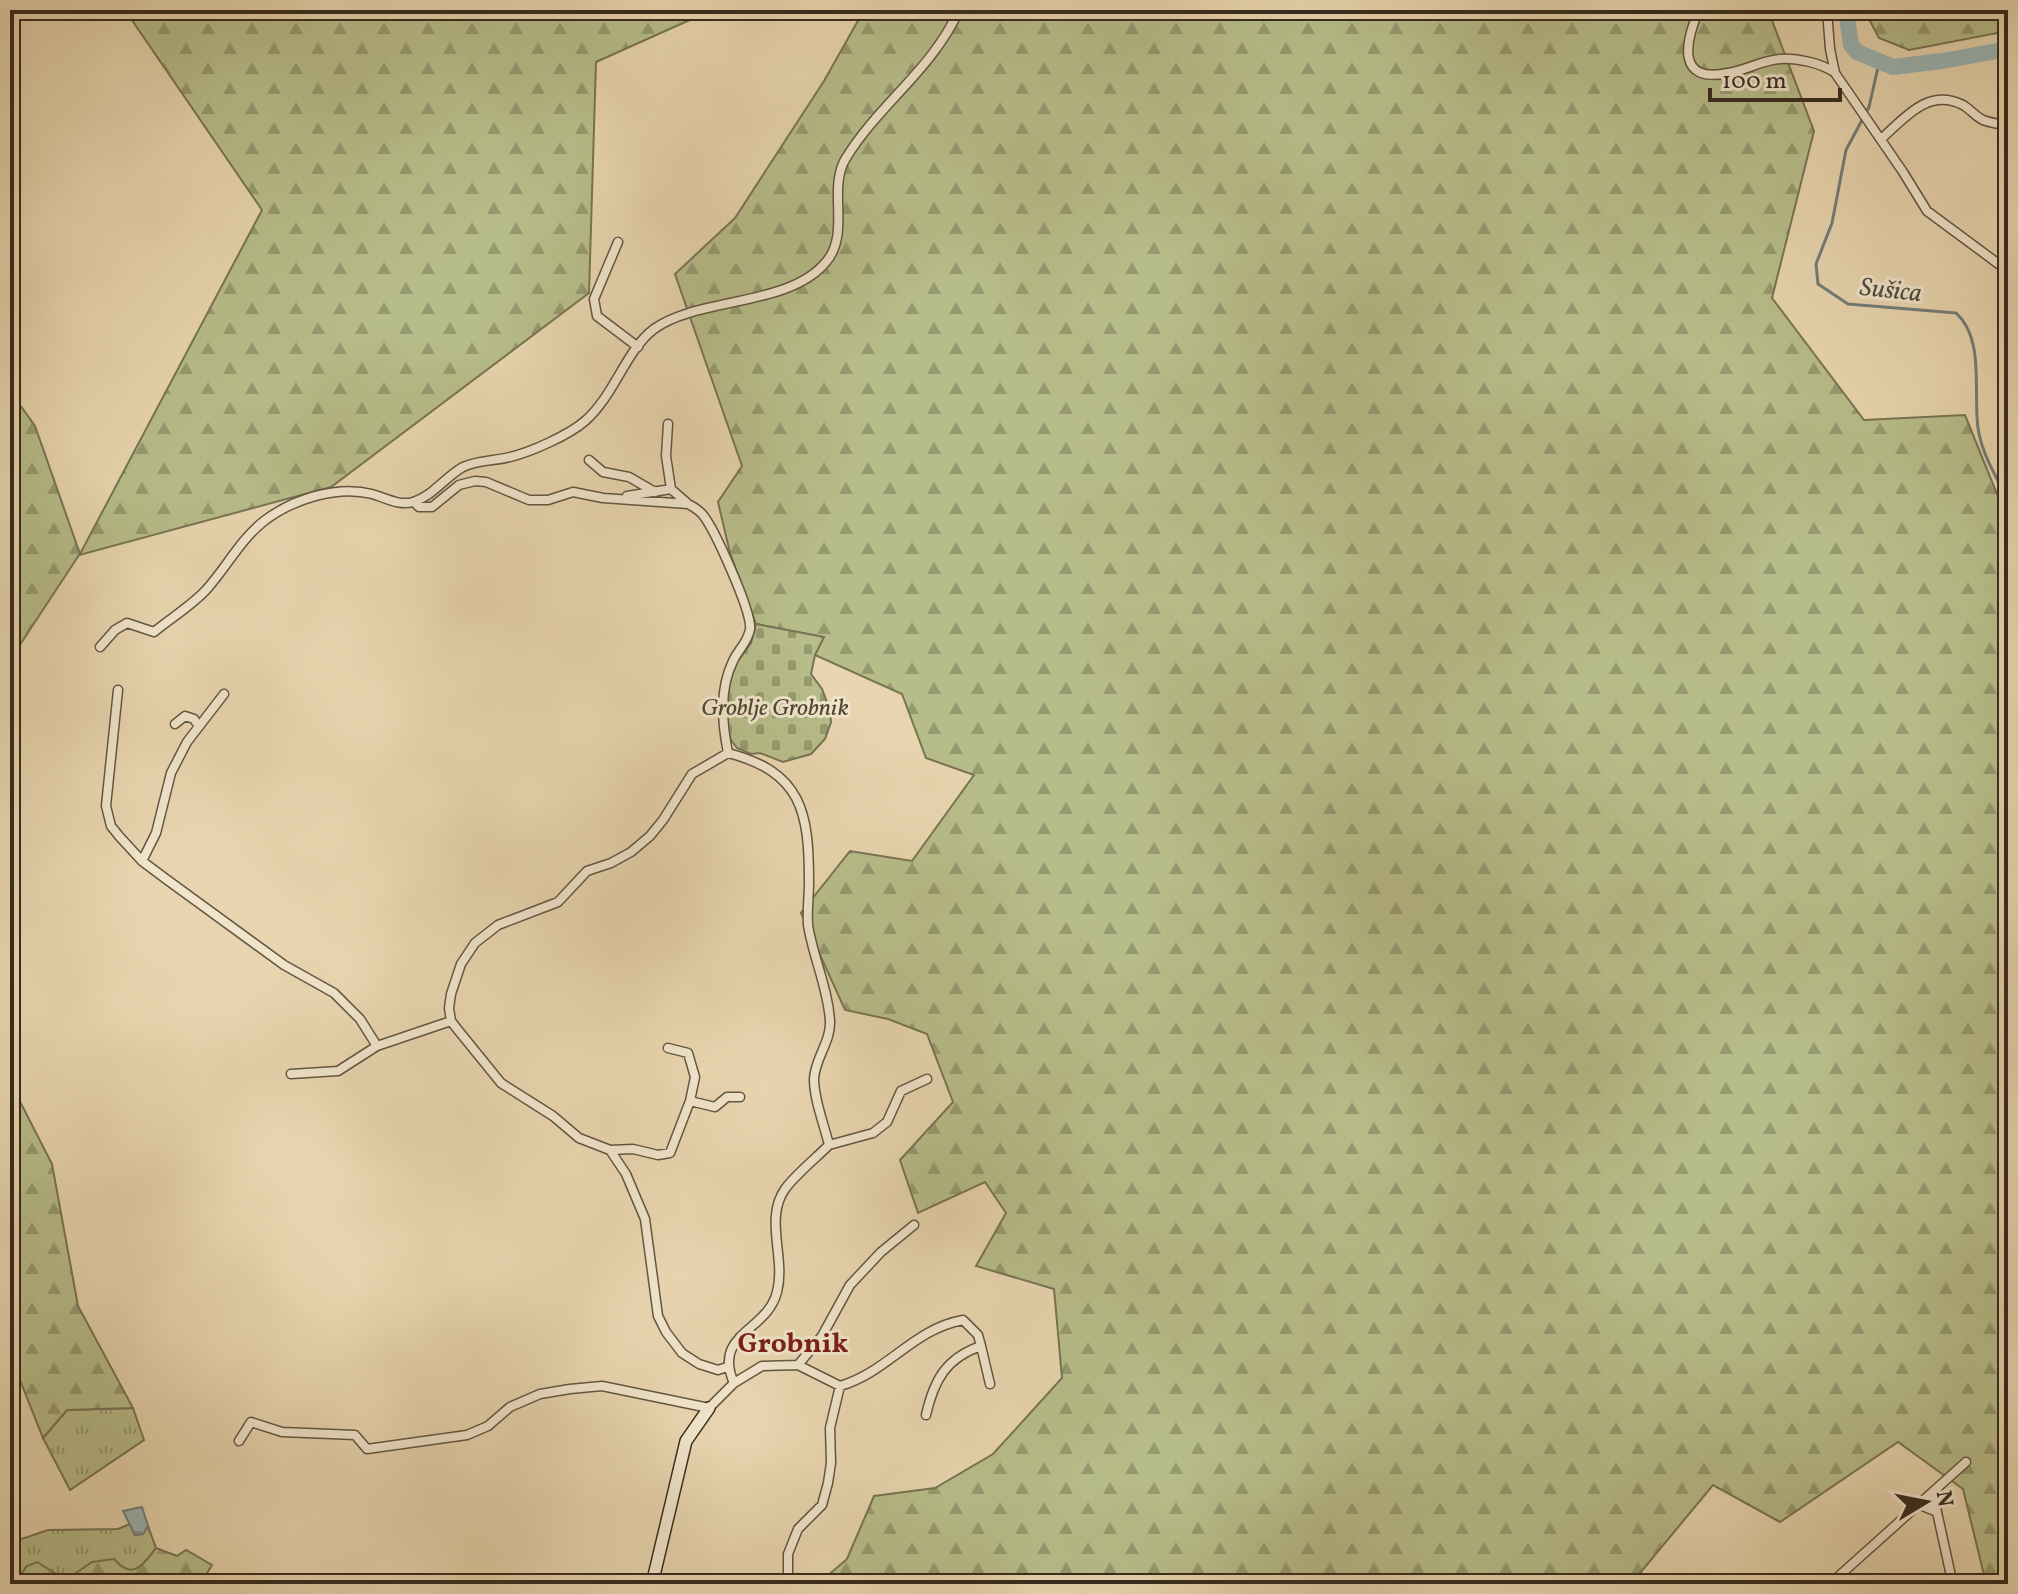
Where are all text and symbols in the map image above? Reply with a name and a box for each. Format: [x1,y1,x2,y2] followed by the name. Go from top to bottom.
[1710,52,1840,102] scale bar
[1722,65,1787,99] text: 100 m
[1858,270,1924,312] water label: Sušica
[701,692,849,726] park label: Groblje Grobnik
[737,1325,849,1364] district label: Grobnik
[1886,1462,1966,1542] north arrow
[1927,1488,1960,1510] text: N

